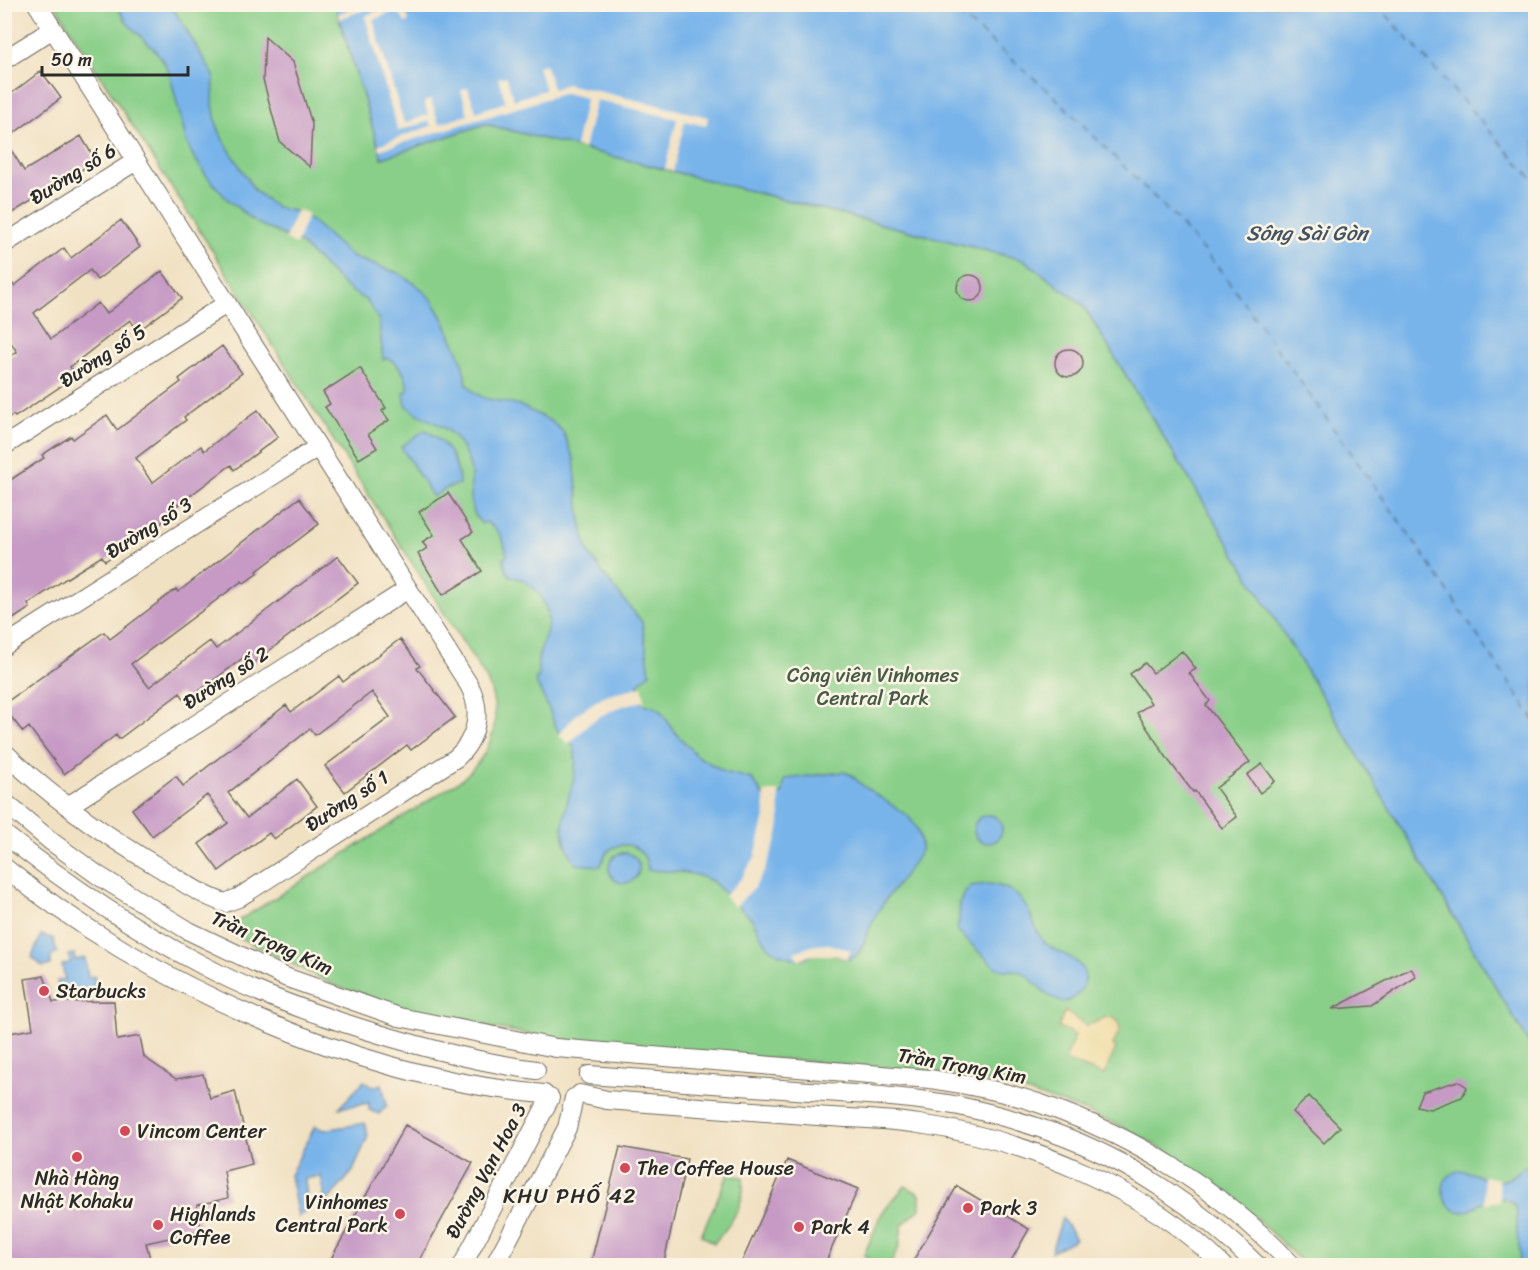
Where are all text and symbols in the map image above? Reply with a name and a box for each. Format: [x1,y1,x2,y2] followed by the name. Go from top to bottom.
[42,39,188,77] scale bar
[51,44,92,76] text: 50 m
[23,133,123,215] street label: Đường số 6
[1246,214,1370,252] water label: Sông Sài Gòn
[52,315,154,397] street label: Đường số 5
[99,487,199,568] street label: Đường số 3
[176,637,277,719] street label: Đường số 2
[787,658,960,716] park label: Công viên Vinhomes Central Park
[298,761,396,841] street label: Đường số 1
[205,900,339,986] street label: Trần Trọng Kim
[56,974,147,1009] place label: Starbucks
[37,984,51,998] marker: Starbucks
[895,1037,1029,1095] street label: Trần Trọng Kim
[435,1097,537,1245] street label: Đường Vạn Hoa 3
[137,1114,267,1149] place label: Vincom Center
[118,1124,132,1138] marker: Vincom Center
[70,1150,84,1164] marker: Nhà Hàng Nhật Kohaku
[637,1151,794,1186] place label: The Coffee House
[21,1161,134,1219] place label: Nhà Hàng Nhật Kohaku
[618,1161,632,1175] marker: The Coffee House
[503,1177,637,1215] district label: KHU PHỐ 42
[276,1185,389,1243] place label: Vinhomes Central Park
[980,1191,1037,1226] place label: Park 3
[170,1197,256,1255] place label: Highlands Coffee
[961,1201,975,1215] marker: Park 3
[393,1207,407,1221] marker: Vinhomes Central Park
[811,1210,870,1245] place label: Park 4
[151,1218,165,1232] marker: Highlands Coffee
[792,1220,806,1234] marker: Park 4

